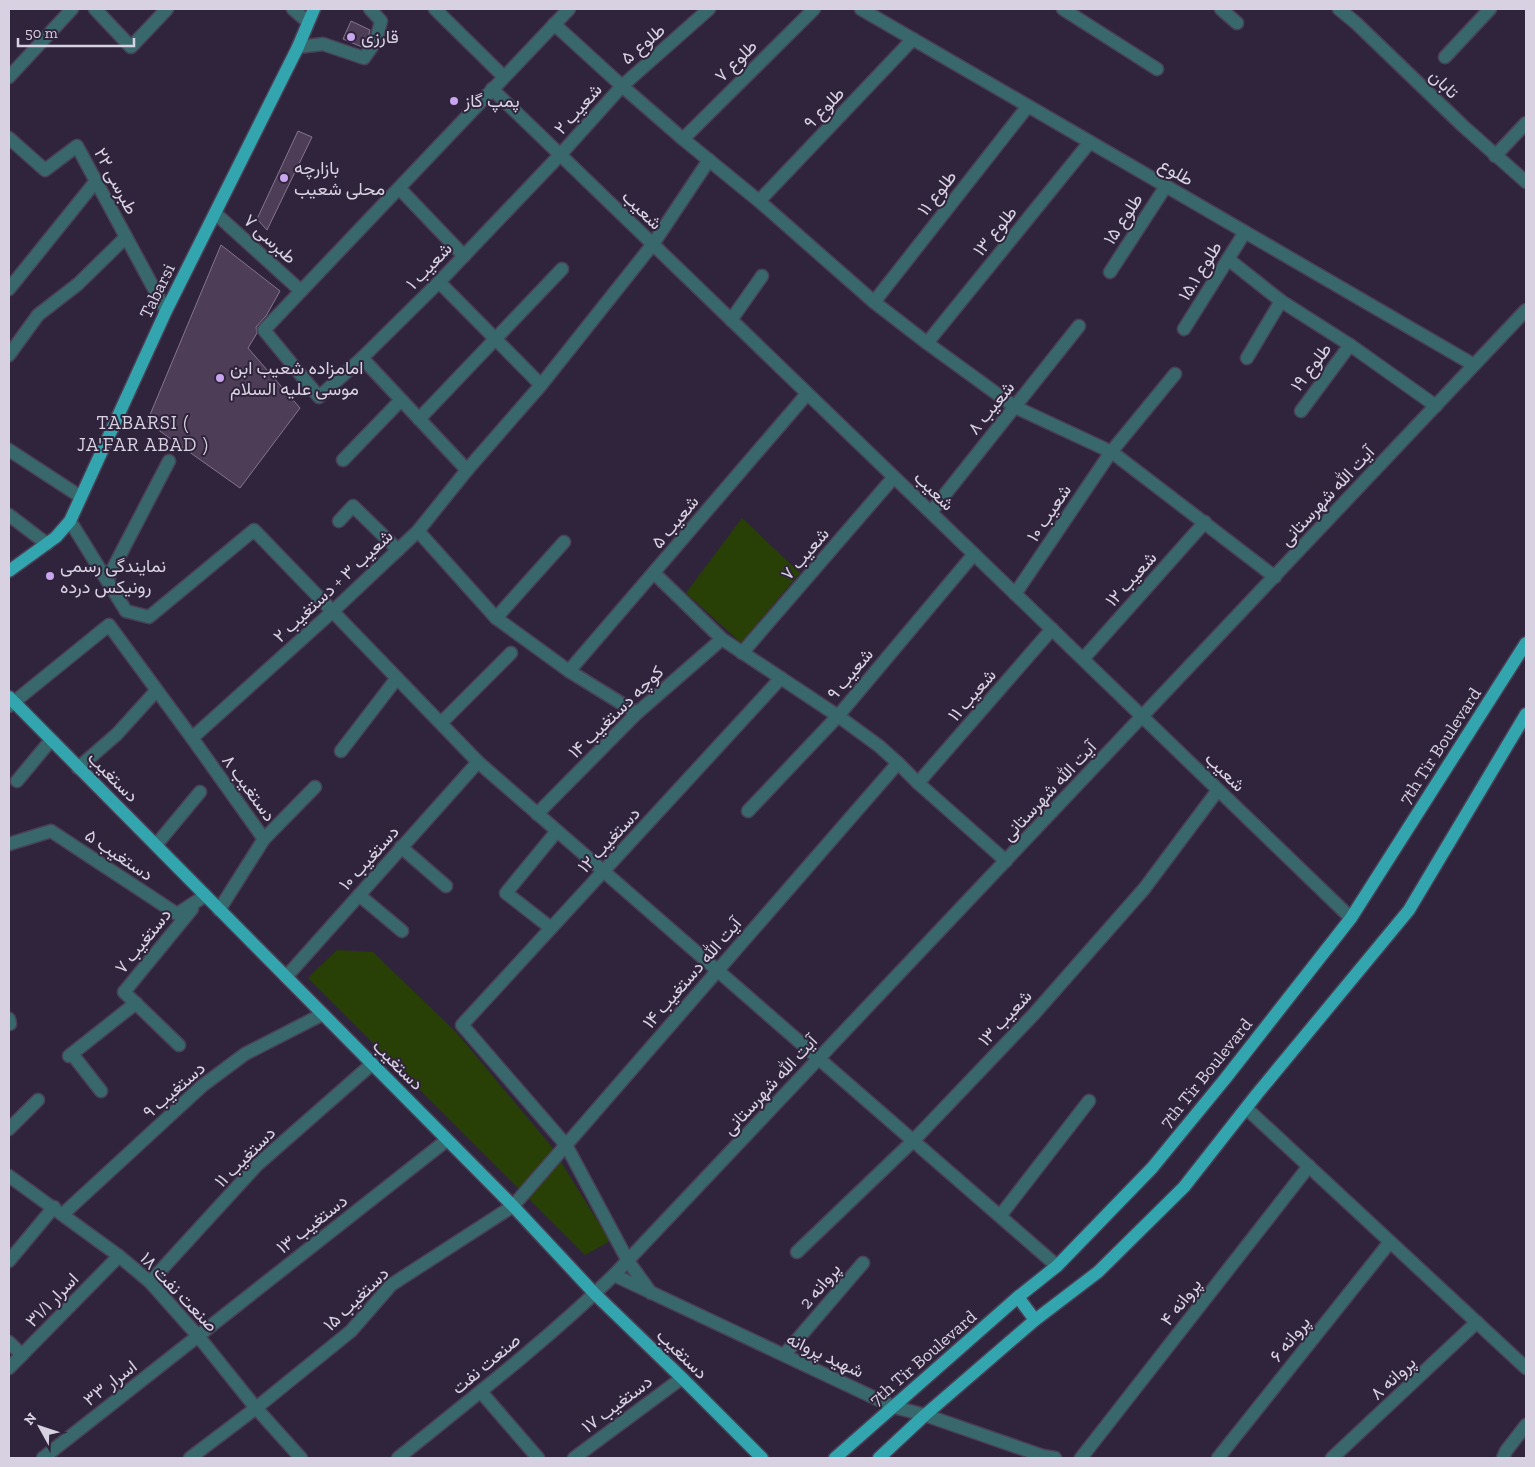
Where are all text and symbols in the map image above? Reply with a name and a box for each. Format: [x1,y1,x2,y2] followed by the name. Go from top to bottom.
[18,15,134,47] scale bar
[616,19,670,70] street label: طلوع ۵
[25,24,58,42] text: 50 m
[361,26,399,48] place label: قارزی
[345,31,357,43] marker: قارزی
[710,35,763,88] street label: طلوع ۷
[1425,65,1463,103] street label: تابان
[549,79,607,139] street label: شعیب ۲
[799,83,850,134] street label: طلوع ۹
[463,90,520,113] place label: پمپ گاز
[448,95,460,107] marker: پمپ گاز
[89,144,143,218] street label: طبرسی ۲۲
[1154,153,1197,192] street label: طلوع
[294,157,385,200] place label: بازارچه محلی شعیب
[913,166,962,221] street label: طلوع ۱۱
[278,172,290,184] marker: بازارچه محلی شعیب
[617,185,667,235] street label: شعیب
[1098,189,1148,249] street label: طلوع ۱۵
[968,202,1022,261] street label: طلوع ۱۳
[239,209,301,269] street label: طبرسی ۷
[1173,237,1228,305] street label: طلوع ۱۵.۱
[401,238,457,294] street label: شعیب ۱
[134,260,180,322] street label: Tabarsi
[1286,339,1337,396] street label: طلوع ۱۹
[230,357,363,401] place label: امامزاده شعیب ابن موسی علیه السلام
[214,372,226,384] marker: امامزاده شعیب ابن موسی علیه السلام
[963,377,1019,439] street label: شعیب ۸
[77,411,209,456] district label: TABARSI ( JA'FAR ABAD )
[1275,440,1380,551] street label: آیت الله شهرستانی
[909,466,959,516] street label: شعیب
[1022,480,1076,546] street label: شعیب ۱۰
[646,491,704,553] street label: شعیب ۵
[776,523,834,585] street label: شعیب ۷
[269,525,397,647] street label: شعیب ۳ + دستغیب ۲
[1101,547,1161,611] street label: شعیب ۱۲
[60,555,166,598] place label: نمایندگی رسمی رونیکس درده
[44,570,56,582] marker: نمایندگی رسمی رونیکس درده
[822,644,878,704] street label: شعیب ۹
[564,661,669,764] street label: کوچه دستغیب ۱۴
[943,664,1001,726] street label: شعیب ۱۱
[1394,683,1486,809] street label: 7th Tir Boulevard
[997,735,1102,846] street label: آیت الله شهرستانی
[83,747,143,807] street label: دستغیب
[1200,747,1250,797] street label: شعیب
[217,750,281,826] street label: دستغیب ۸
[573,803,645,877] street label: دستغیب ۱۲
[334,821,404,895] street label: دستغیب ۱۰
[81,824,157,886] street label: دستغیب ۵
[110,904,176,978] street label: دستغیب ۷
[638,912,747,1033] street label: آیت الله دستغیب ۱۴
[973,985,1037,1051] street label: شعیب ۱۳
[1155,1014,1257,1132] street label: 7th Tir Boulevard
[718,1029,823,1140] street label: آیت الله شهرستانی
[368,1035,428,1095] street label: دستغیب
[138,1057,210,1123] street label: دستغیب ۹
[210,1122,280,1192] street label: دستغیب ۱۱
[272,1189,352,1259] street label: دستغیب ۱۳
[135,1247,223,1337] street label: صنعت نفت ۱۸
[795,1259,846,1314] street label: پروانه 2
[319,1262,393,1336] street label: دستغیب ۱۵
[21,1268,83,1332] street label: اسرار ۳۱/۱
[1156,1274,1207,1331] street label: پروانه ۴
[865,1305,981,1411] street label: 7th Tir Boulevard
[1265,1312,1316,1367] street label: پروانه ۶
[652,1324,712,1384] street label: دستغیب
[782,1328,867,1383] street label: شهید پروانه
[447,1329,525,1399] street label: صنعت نفت
[1366,1351,1421,1405] street label: پروانه ۸
[79,1355,141,1411] street label: اسرار ۳۳
[577,1370,657,1438] street label: دستغیب ۱۷
[15,1402,65,1452] north arrow
[20,1409,41,1429] text: N

